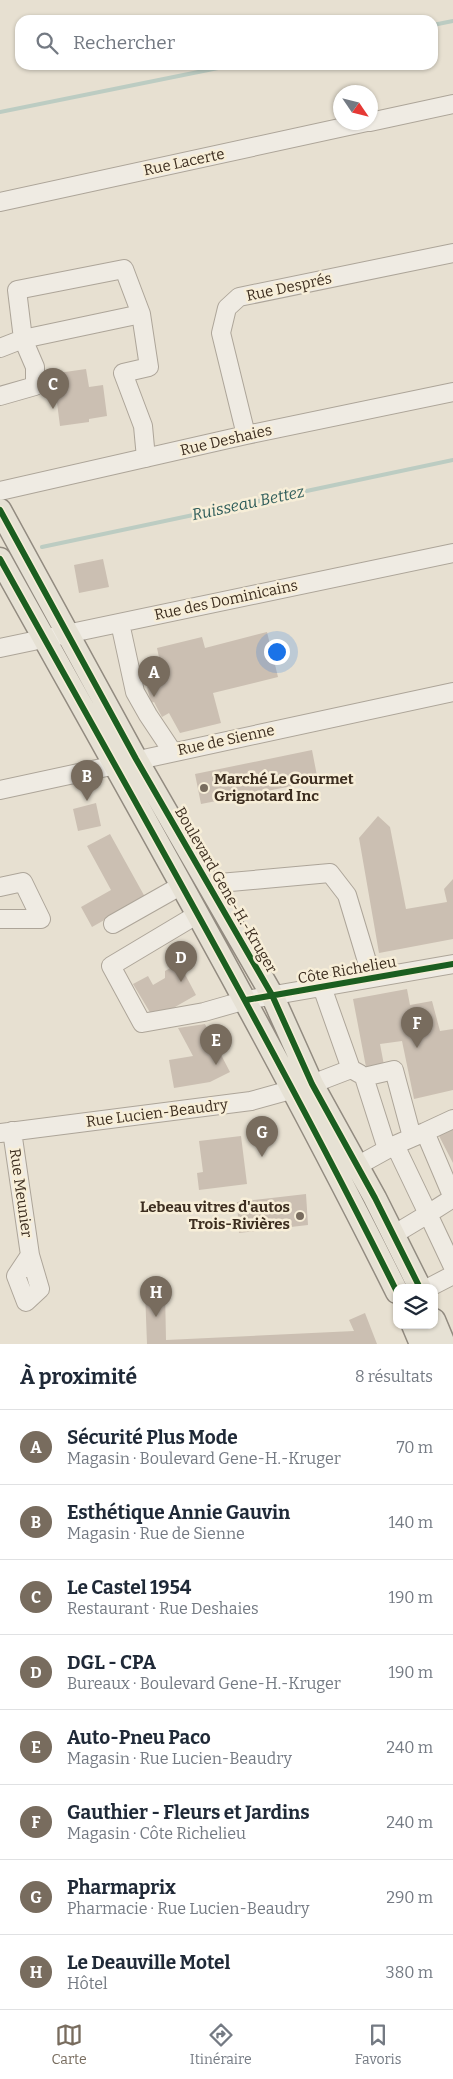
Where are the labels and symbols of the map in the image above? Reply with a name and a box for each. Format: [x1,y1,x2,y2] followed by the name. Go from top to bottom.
[333,85,378,130] north arrow
[142,145,226,179] street label: Rue Lacerte
[245,269,333,305] street label: Rue Després
[37,368,69,409] pin: C
[178,421,274,459] street label: Rue Deshaies
[190,482,306,524] water label: Ruisseau Bettez
[153,576,299,624] street label: Rue des Dominicains
[264,639,290,665] your location
[138,656,170,697] pin: A
[176,721,276,759] street label: Rue de Sienne
[71,760,103,801] pin: B
[214,770,354,805] place label: Marché Le Gourmet Grignotard Inc
[198,782,210,794] marker: Marché Le Gourmet Grignotard Inc
[171,804,281,977] street label: Boulevard Gene-H.-Kruger
[165,941,197,982] pin: D
[296,952,398,988] street label: Côte Richelieu
[401,1007,433,1048] pin: F
[200,1024,232,1065] pin: E
[85,1095,229,1131] street label: Rue Lucien-Beaudry
[246,1116,278,1157] pin: G
[6,1147,36,1239] street label: Rue Meunier
[140,1198,290,1233] place label: Lebeau vitres d'autos Trois-Rivières
[294,1210,306,1222] marker: Lebeau vitres d'autos Trois-Rivières
[140,1276,172,1317] pin: H

